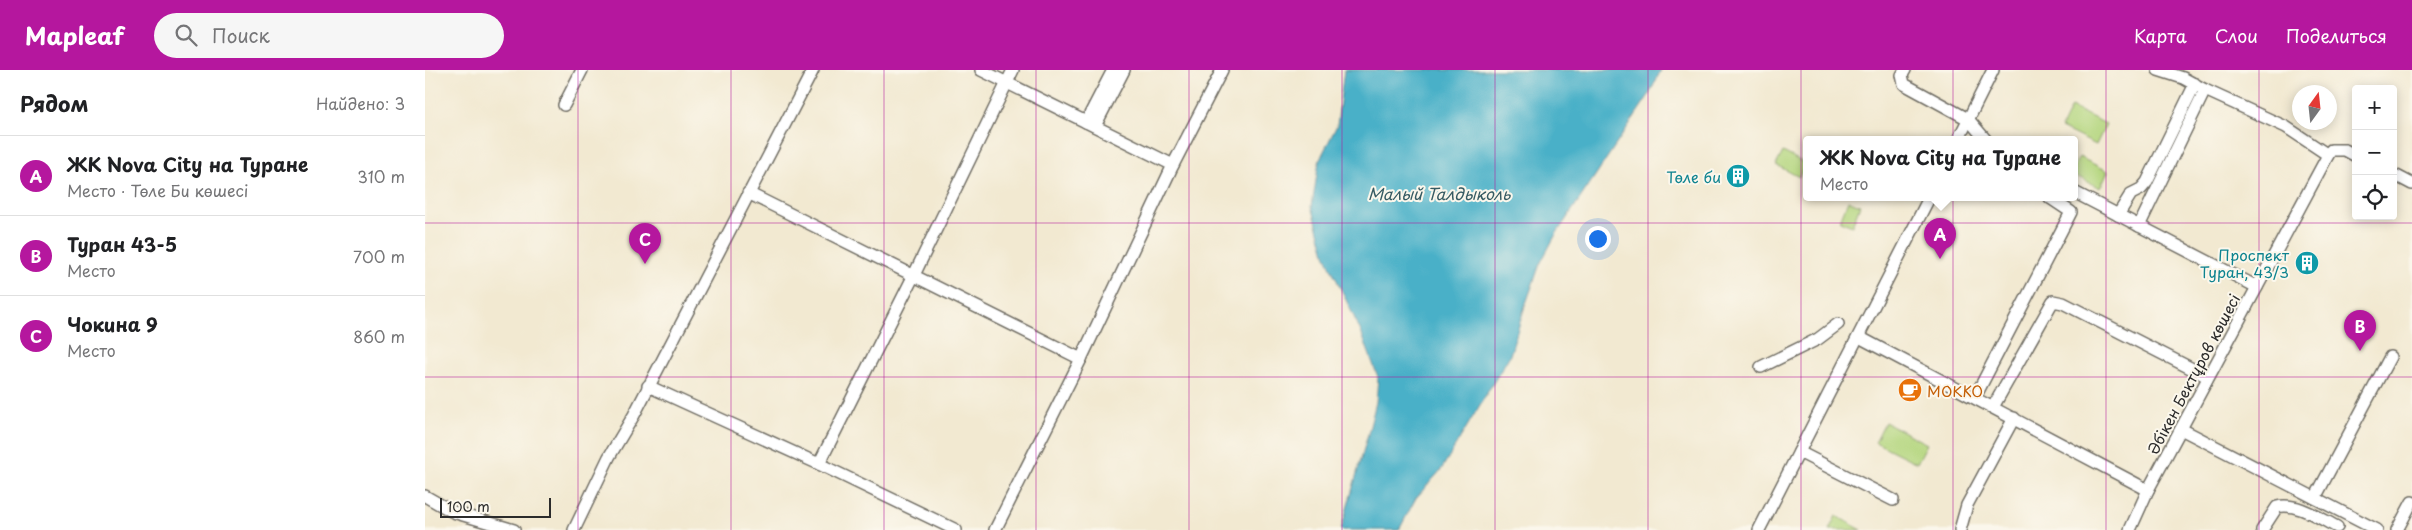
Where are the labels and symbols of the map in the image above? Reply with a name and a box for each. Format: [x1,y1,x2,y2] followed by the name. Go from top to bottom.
[2292,85,2337,130] north arrow
[1725,163,1751,189] building icon: Төле би
[1666,165,1721,188] place label: Төле би
[1368,181,1511,205] water label: Малый Талдыколь
[1924,218,1956,259] pin: A
[629,223,661,264] pin: C
[1585,226,1611,252] your location
[2200,243,2290,283] place label: Проспект Туран, 43/3
[2294,250,2320,276] building icon: Проспект Туран, 43/3
[2141,289,2245,459] street label: Әбікен Бектұров көшесі
[2344,310,2376,351] pin: B
[1897,377,1923,403] cafe icon: МОККО
[1927,379,1983,402] place label: МОККО
[440,495,551,518] scale bar

